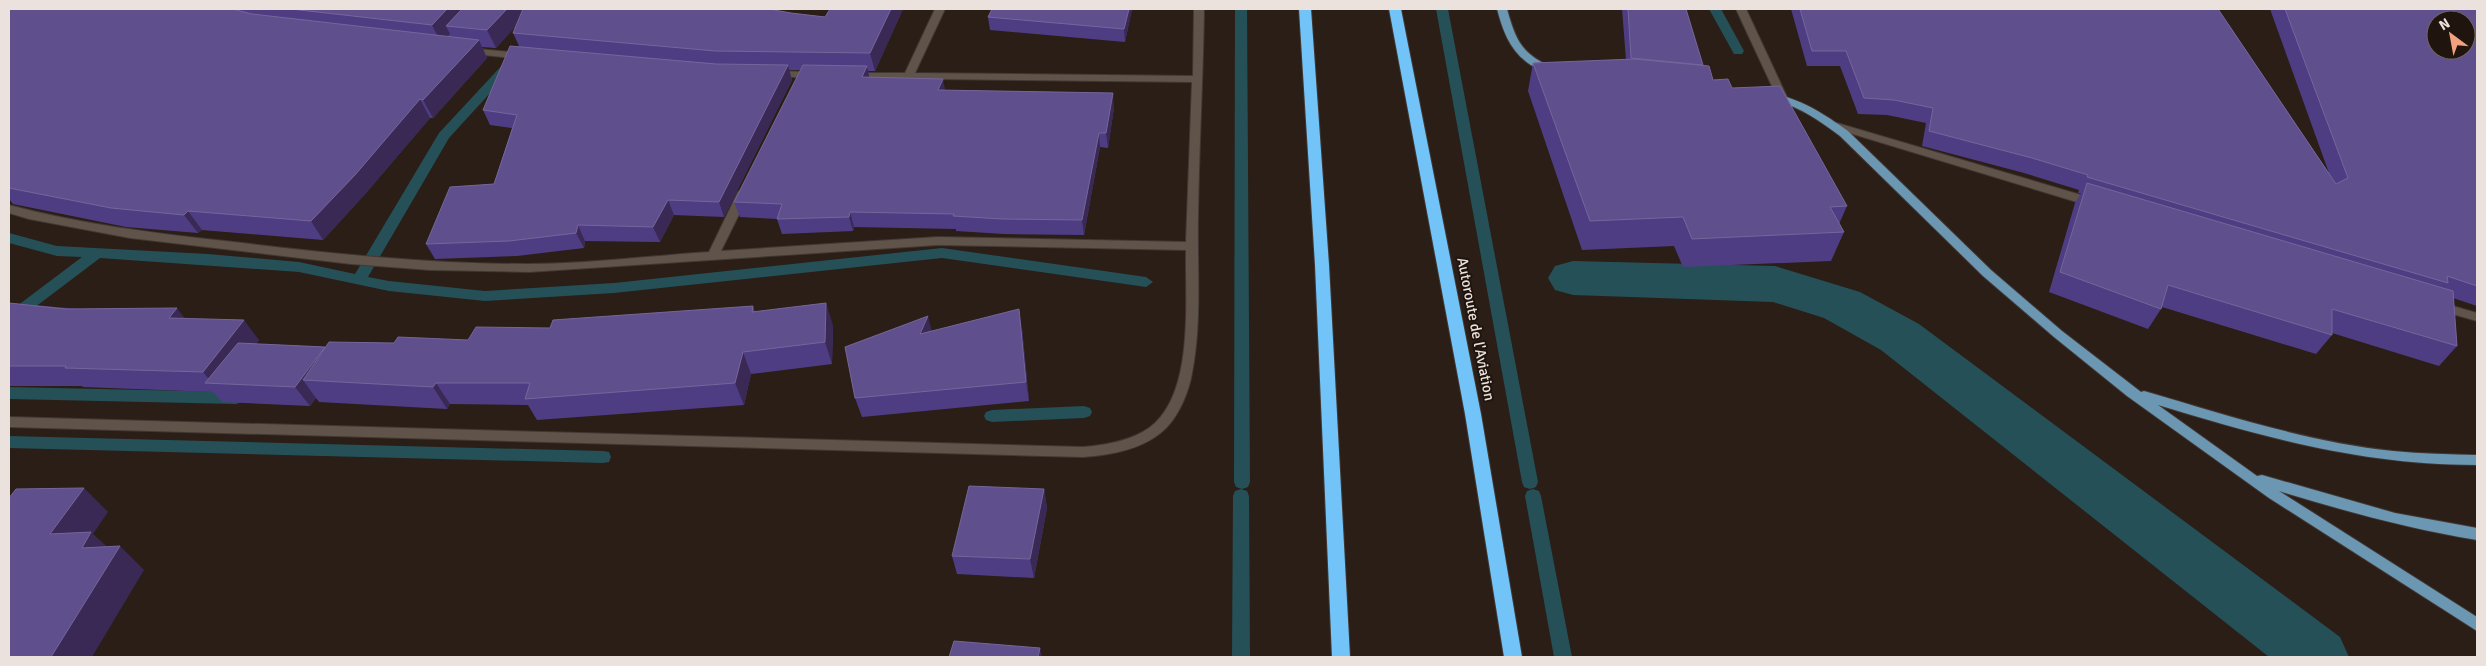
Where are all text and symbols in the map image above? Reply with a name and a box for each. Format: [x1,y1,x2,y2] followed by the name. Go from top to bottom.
[2426,10,2476,60] north arrow
[2436,15,2453,34] text: N
[1453,256,1499,402] street label: Autoroute de l'Aviation

